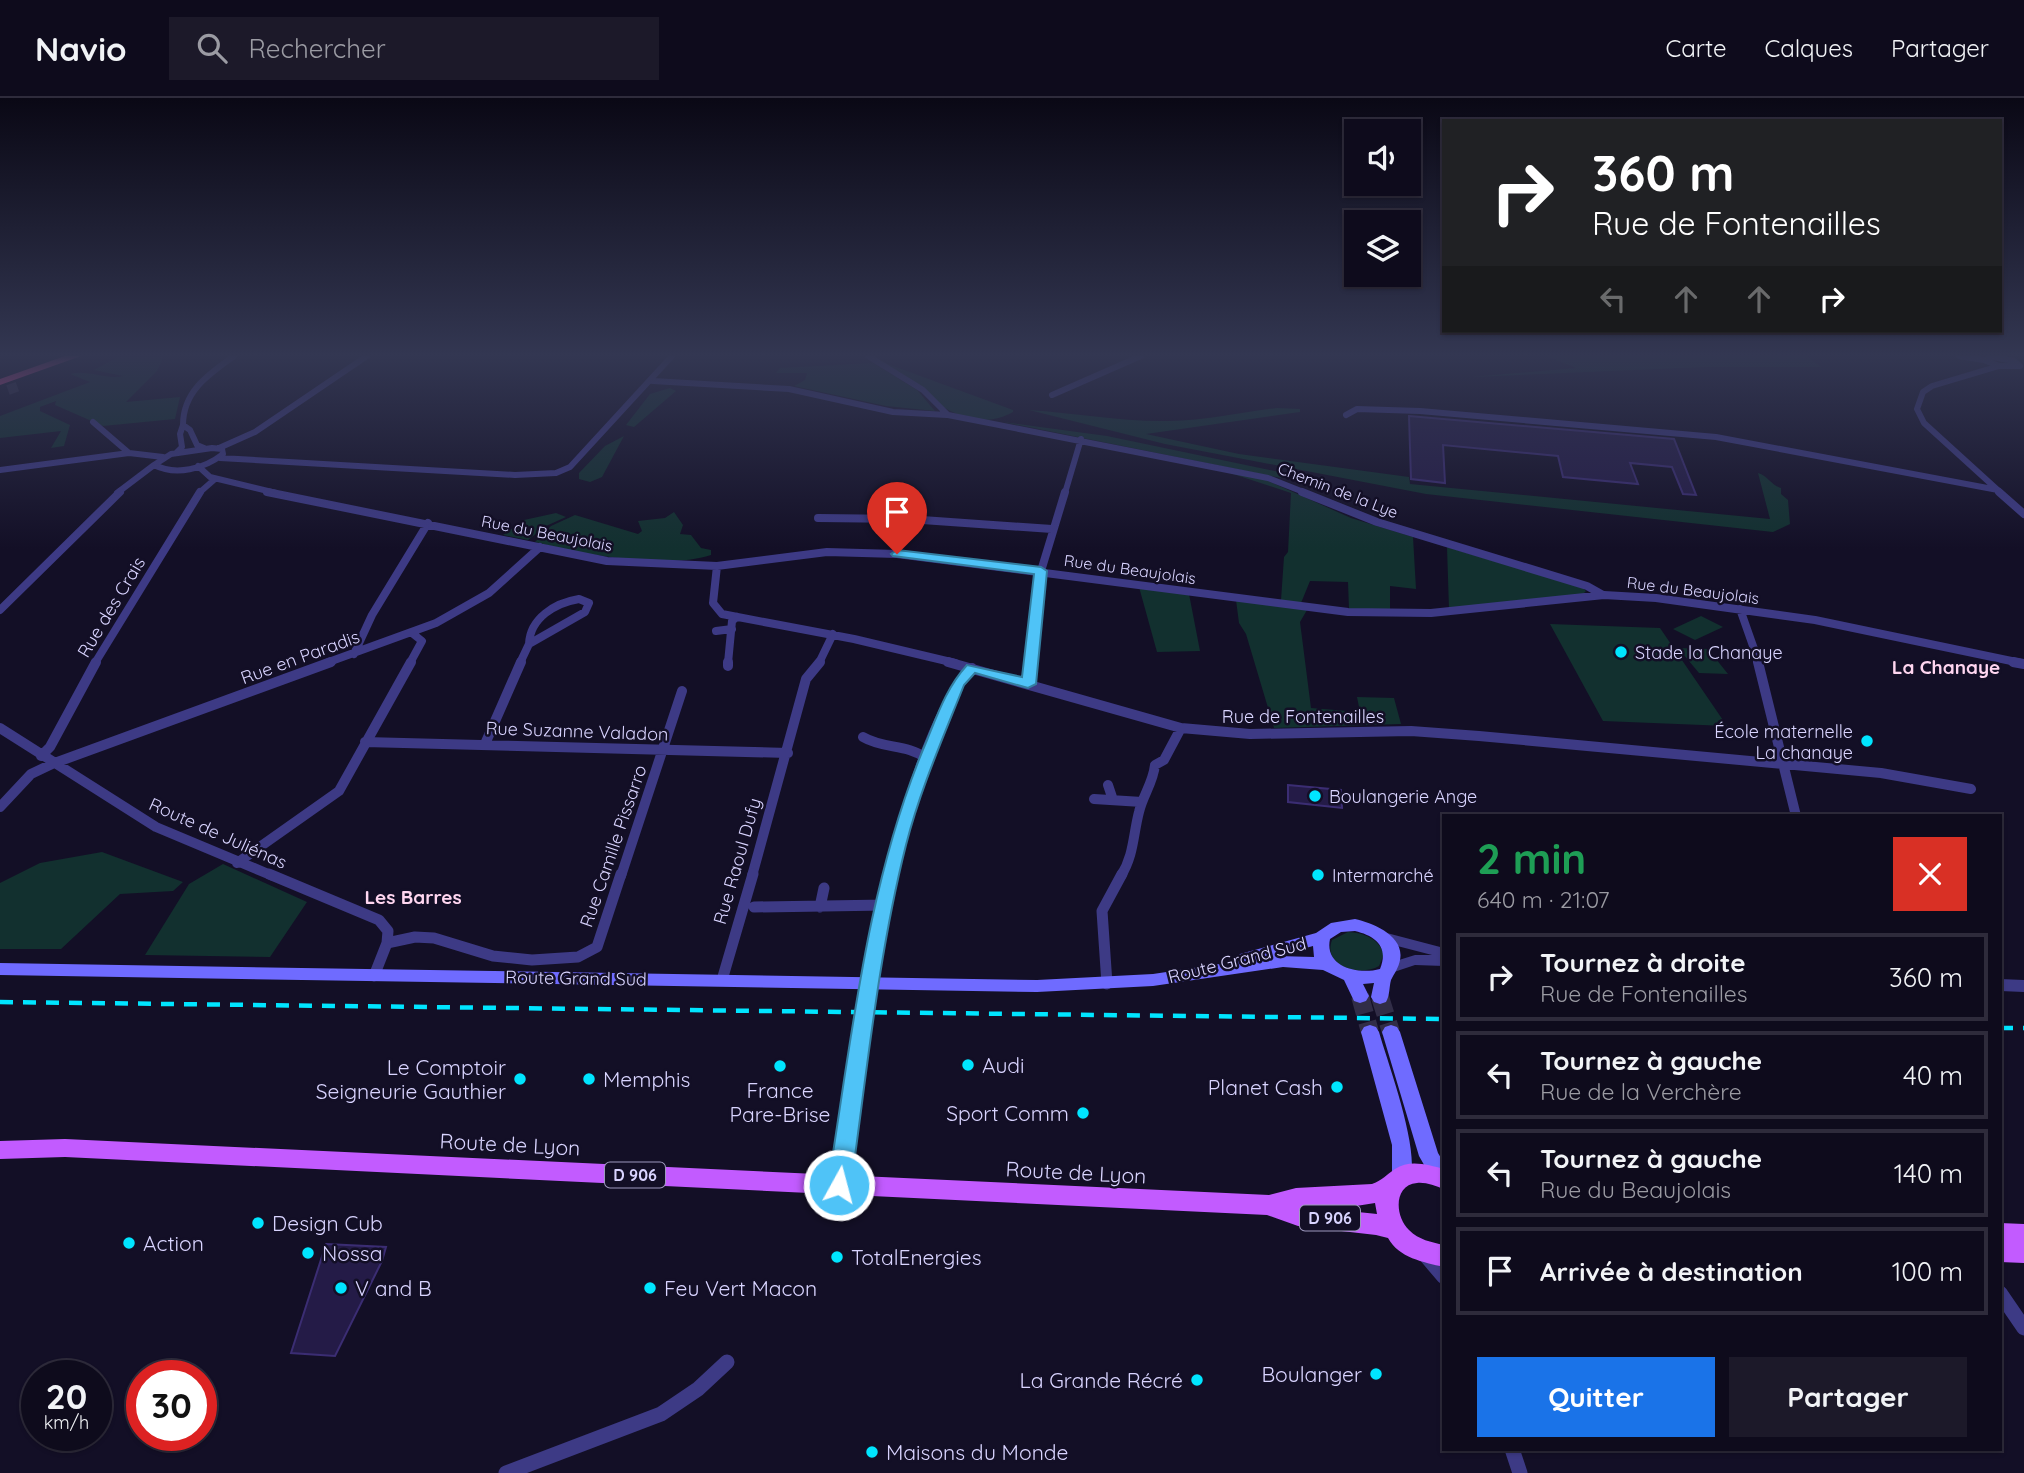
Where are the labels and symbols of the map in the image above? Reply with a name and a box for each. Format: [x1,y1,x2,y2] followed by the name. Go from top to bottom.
[1275,458,1401,522] street label: Chemin de la Lye
[867,482,927,554] pin
[480,511,614,555] street label: Rue du Beaujolais
[1063,550,1197,588] street label: Rue du Beaujolais
[72,553,150,661] street label: Rue des Crais
[1626,572,1760,608] street label: Rue du Beaujolais
[237,625,363,689] street label: Rue en Paradis
[1635,641,1783,664] place label: Stade la Chanaye
[1613,644,1629,660] marker: Stade la Chanaye
[1892,655,2000,679] district label: La Chanaye
[1222,705,1384,728] street label: Rue de Fontenailles
[485,716,669,746] street label: Rue Suzanne Valadon
[1714,720,1853,764] place label: École maternelle La chanaye
[1859,733,1875,749] marker: École maternelle La chanaye
[574,762,652,930] street label: Rue Camille Pissarro
[1329,785,1477,808] place label: Boulangerie Ange
[1307,788,1323,804] marker: Boulangerie Ange
[145,792,291,874] street label: Route de Juliénas
[708,795,766,927] street label: Rue Raoul Dufy
[1332,864,1434,887] place label: Intermarché
[1310,867,1326,883] marker: Intermarché
[364,885,462,909] district label: Les Barres
[1165,932,1309,988] street label: Route Grand Sud
[505,965,647,991] street label: Route Grand Sud
[982,1052,1025,1078] place label: Audi
[316,1054,506,1104] place label: Le Comptoir Seigneurie Gauthier
[960,1057,976,1073] marker: Audi
[772,1058,788,1074] marker: France Pare-Brise
[603,1066,690,1092] place label: Memphis
[512,1071,528,1087] marker: Le Comptoir Seigneurie Gauthier
[581,1071,597,1087] marker: Memphis
[1208,1074,1323,1100] place label: Planet Cash
[730,1077,830,1127] place label: France Pare-Brise
[1329,1079,1345,1095] marker: Planet Cash
[946,1100,1069,1126] place label: Sport Comm
[1075,1105,1091,1121] marker: Sport Comm
[439,1127,581,1161] street label: Route de Lyon
[802,1148,876,1222] position arrow
[1005,1155,1147,1189] street label: Route de Lyon
[605,1162,665,1188] road number: D 906
[1300,1206,1360,1230] road number: D 906
[272,1210,383,1236] place label: Design Cub
[250,1215,266,1231] marker: Design Cub
[143,1230,204,1256] place label: Action
[121,1235,137,1251] marker: Action
[322,1240,383,1266] place label: Nossa
[851,1244,982,1270] place label: TotalEnergies
[300,1245,316,1261] marker: Nossa
[829,1249,845,1265] marker: TotalEnergies
[355,1275,432,1301] place label: V and B
[664,1275,817,1301] place label: Feu Vert Macon
[333,1280,349,1296] marker: V and B
[642,1280,658,1296] marker: Feu Vert Macon
[126,1360,217,1451] speed limit sign: 30
[1261,1361,1362,1387] place label: Boulanger
[1368,1366,1384,1382] marker: Boulanger
[1020,1367,1183,1393] place label: La Grande Récré
[1189,1372,1205,1388] marker: La Grande Récré
[886,1439,1068,1465] place label: Maisons du Monde
[864,1444,880,1460] marker: Maisons du Monde

